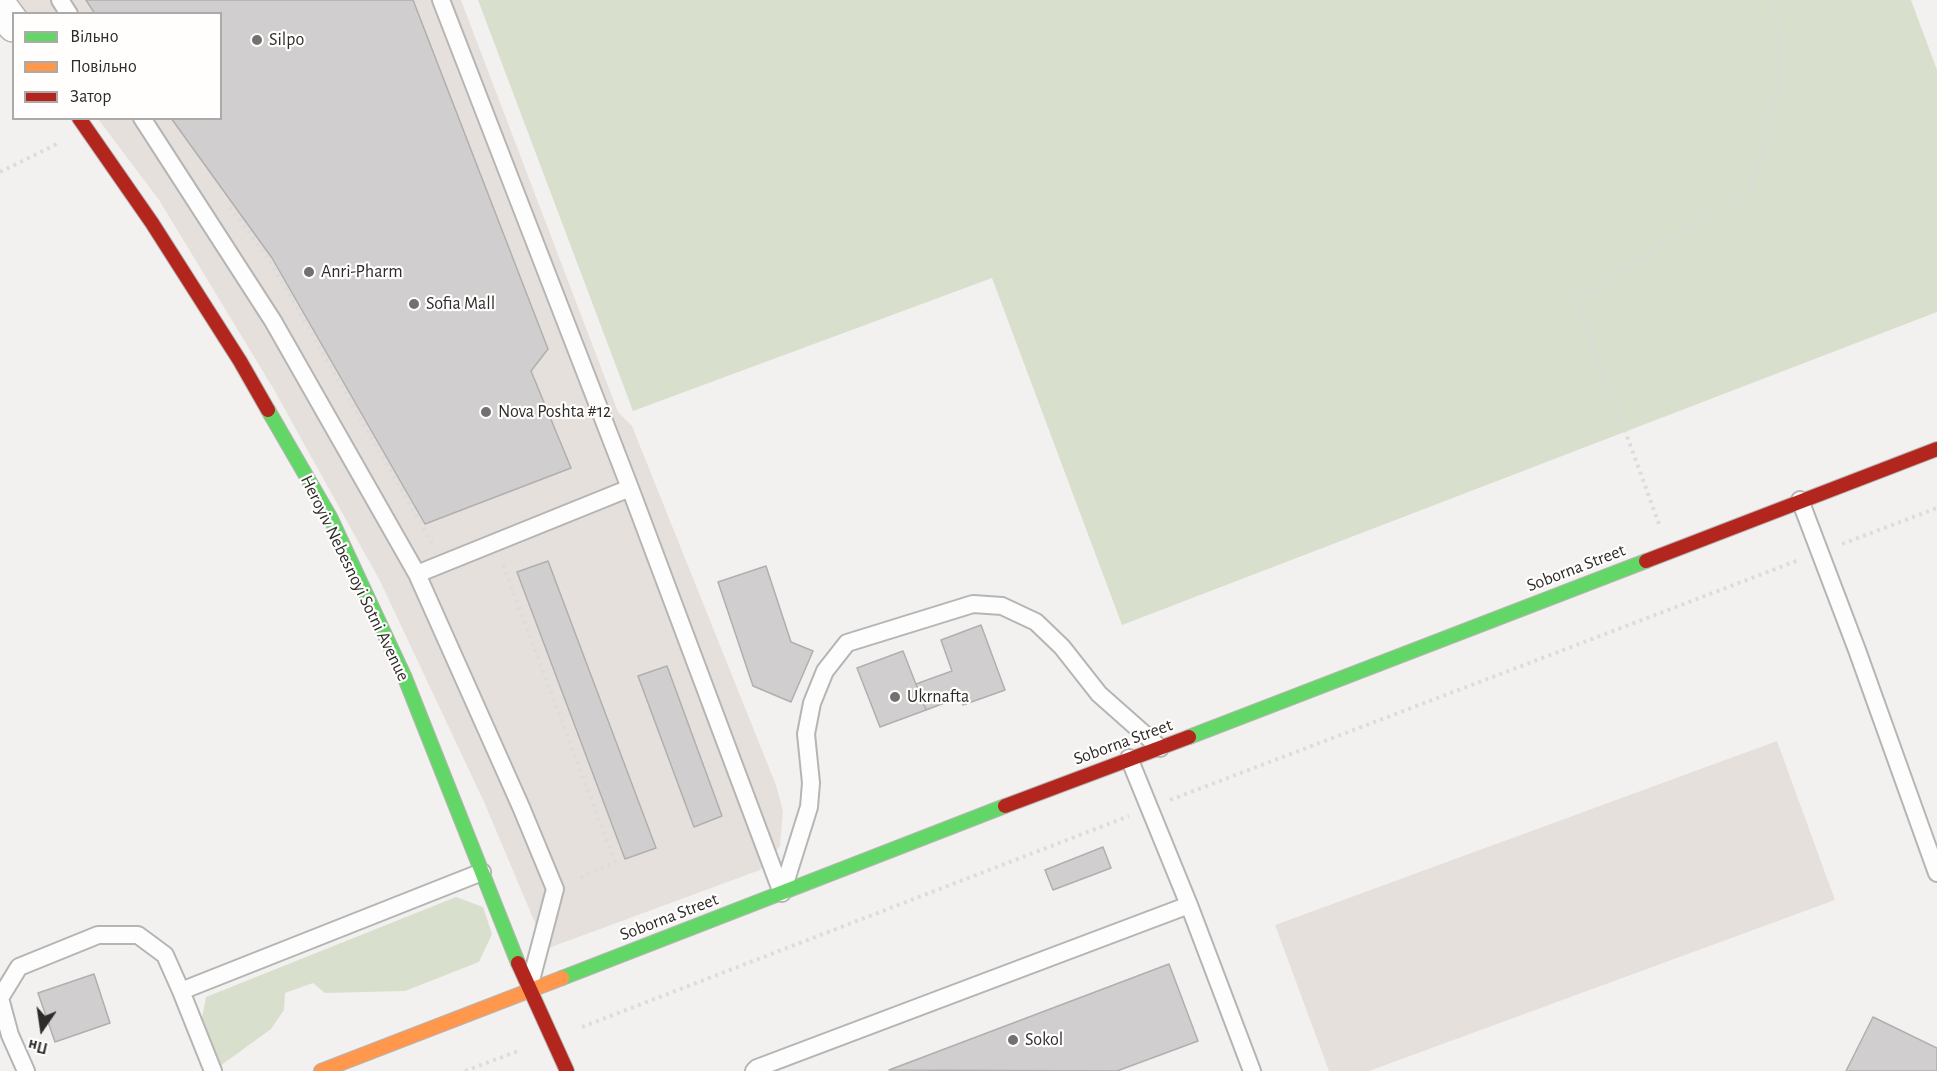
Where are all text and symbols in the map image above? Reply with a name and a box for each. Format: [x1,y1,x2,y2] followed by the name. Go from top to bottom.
[12,12,222,120] legend
[70,28,118,46] text: Вільно
[269,29,304,51] place label: Silpo
[250,33,264,47] marker: Silpo
[70,58,137,76] text: Повільно
[70,88,111,106] text: Затор
[321,261,403,283] place label: Anri-Pharm
[302,265,316,279] marker: Anri-Pharm
[426,293,495,315] place label: Sofia Mall
[407,297,421,311] marker: Sofia Mall
[498,401,611,423] place label: Nova Poshta #12
[479,405,493,419] marker: Nova Poshta #12
[296,472,414,684] street label: Heroyiv Nebesnoyi Sotni Avenue
[1524,539,1628,597] street label: Soborna Street
[907,686,969,708] place label: Ukrnafta
[888,690,902,704] marker: Ukrnafta
[1071,714,1175,770] street label: Soborna Street
[617,888,721,946] street label: Soborna Street
[12,999,72,1059] north arrow
[1025,1029,1063,1051] place label: Sokol
[1006,1033,1020,1047] marker: Sokol
[27,1037,49,1057] text: Пн

